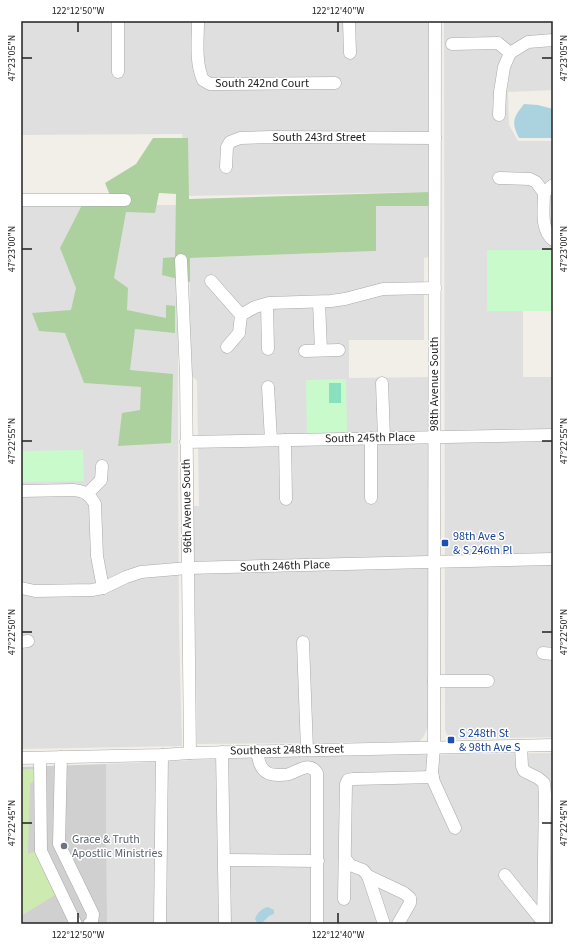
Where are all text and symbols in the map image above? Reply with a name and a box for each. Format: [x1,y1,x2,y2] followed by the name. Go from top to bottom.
[52,4,104,18] text: 122°12'50"W
[312,4,364,18] text: 122°12'40"W
[5,35,19,81] text: 47°23'05"N
[557,35,571,81] text: 47°23'05"N
[215,75,309,92] street label: South 242nd Court
[272,129,366,146] street label: South 243rd Street
[5,226,19,272] text: 47°23'00"N
[557,226,571,272] text: 47°23'00"N
[426,337,443,431] street label: 98th Avenue South
[5,418,19,464] text: 47°22'55"N
[557,418,571,464] text: 47°22'55"N
[325,429,415,447] street label: South 245th Place
[178,459,196,553] street label: 96th Avenue South
[453,528,512,559] place label: 98th Ave S & S 246th Pl
[440,538,450,548] marker: 98th Ave S & S 246th Pl
[240,556,331,576] street label: South 246th Place
[5,609,19,655] text: 47°22'50"N
[557,609,571,655] text: 47°22'50"N
[459,725,520,756] place label: S 248th St & 98th Ave S
[446,735,456,745] marker: S 248th St & 98th Ave S
[230,741,344,759] street label: Southeast 248th Street
[5,800,19,846] text: 47°22'45"N
[557,800,571,846] text: 47°22'45"N
[72,831,163,862] place label: Grace & Truth Apostlic Ministries
[59,841,69,851] marker: Grace & Truth Apostlic Ministries
[52,928,104,942] text: 122°12'50"W
[312,928,364,942] text: 122°12'40"W

